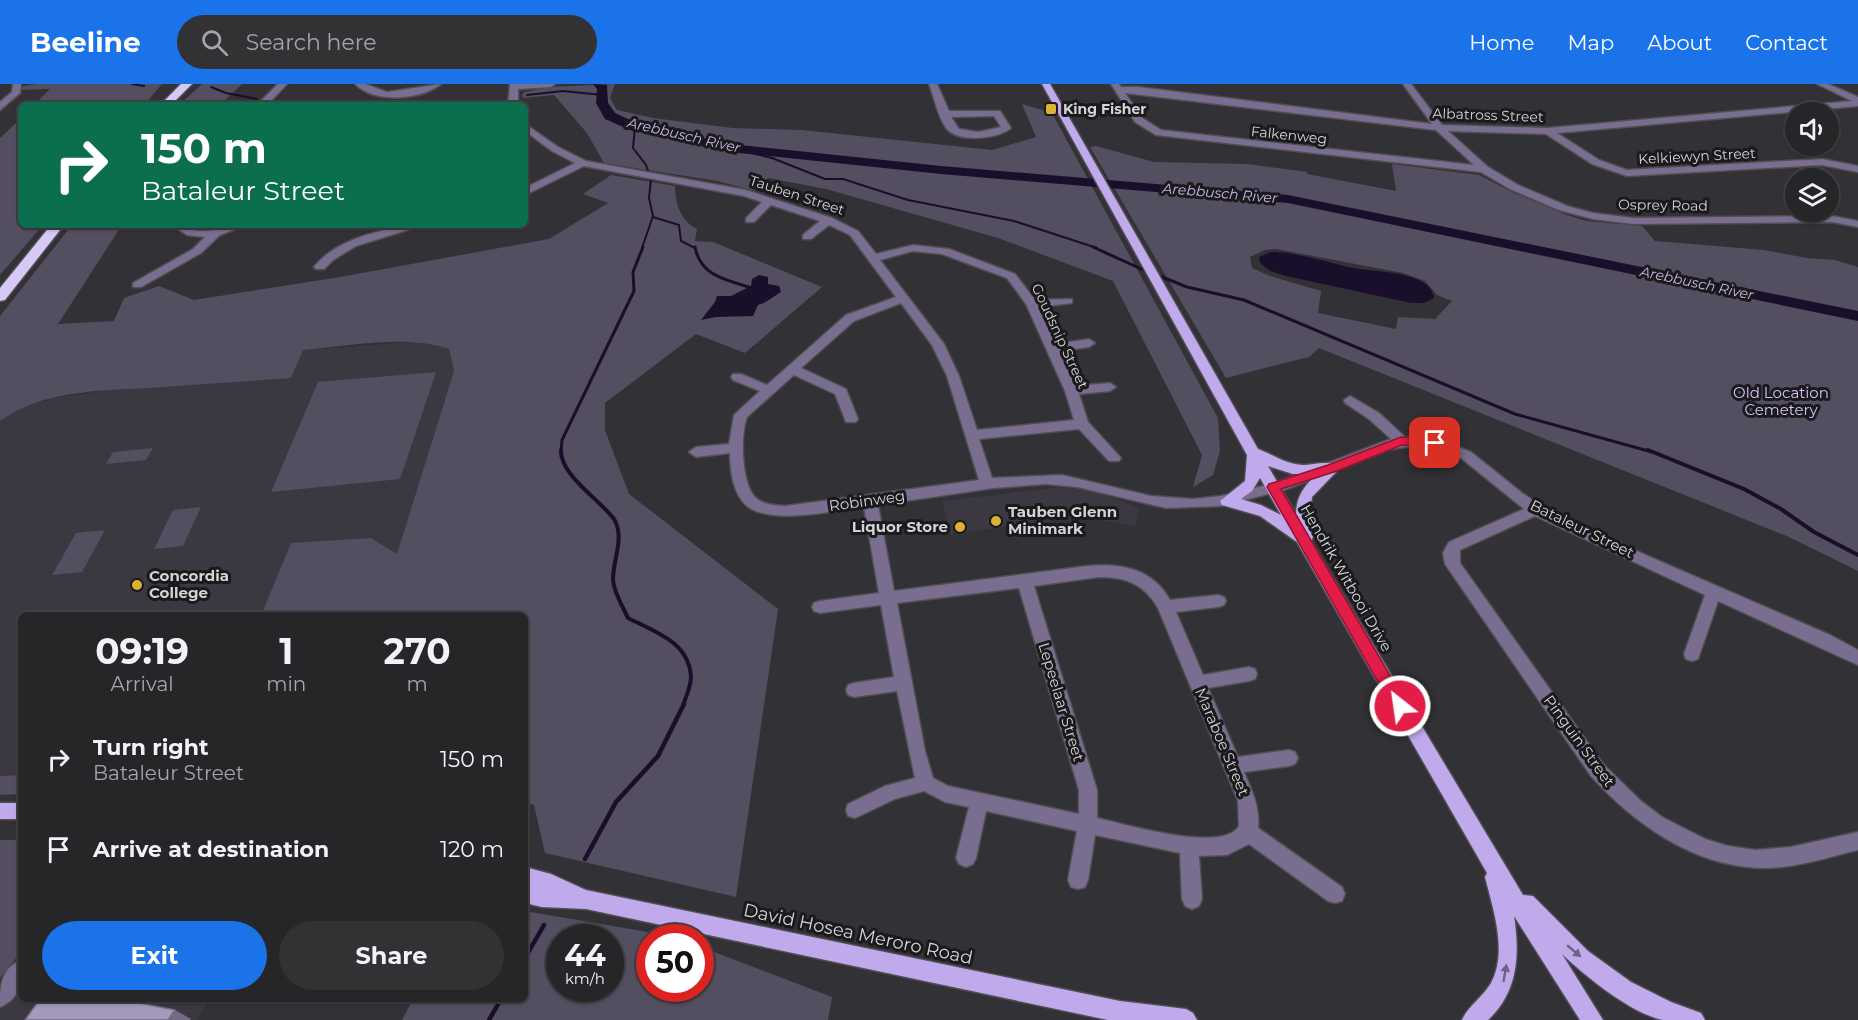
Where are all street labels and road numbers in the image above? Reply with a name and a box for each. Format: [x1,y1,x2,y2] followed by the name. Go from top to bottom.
[1432,104,1544,126] street label: Albatross Street
[1250,122,1328,148] street label: Falkenweg
[1638,144,1756,168] street label: Kelkiewyn Street
[747,171,847,219] street label: Tauben Street
[1618,195,1708,215] street label: Osprey Road
[1028,281,1092,392] street label: Goudsnip Street
[828,486,906,515] street label: Robinweg
[1527,495,1637,562] street label: Bataleur Street
[1296,501,1396,655] street label: Hendrik Witbooi Drive
[1034,640,1089,763] street label: Lepeelaar Street
[1191,685,1254,799] street label: Maraboe Street
[1540,691,1619,790] street label: Pinguin Street
[741,899,975,969] street label: David Hosea Meroro Road

